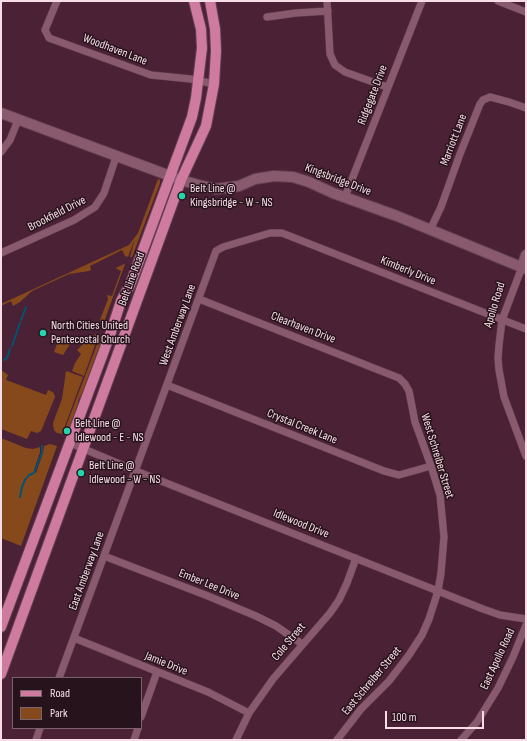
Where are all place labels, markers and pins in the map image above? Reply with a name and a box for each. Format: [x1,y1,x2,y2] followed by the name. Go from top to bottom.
[190,182,273,210] place label: Belt Line @ Kingsbridge - W - NS
[177,191,187,201] marker: Belt Line @ Kingsbridge - W - NS
[51,319,130,347] place label: North Cities United Pentecostal Church
[38,328,48,338] marker: North Cities United Pentecostal Church
[75,417,144,445] place label: Belt Line @ Idlewood - E - NS
[62,426,72,436] marker: Belt Line @ Idlewood - E - NS
[89,459,161,487] place label: Belt Line @ Idlewood - W - NS
[76,468,86,478] marker: Belt Line @ Idlewood - W - NS

